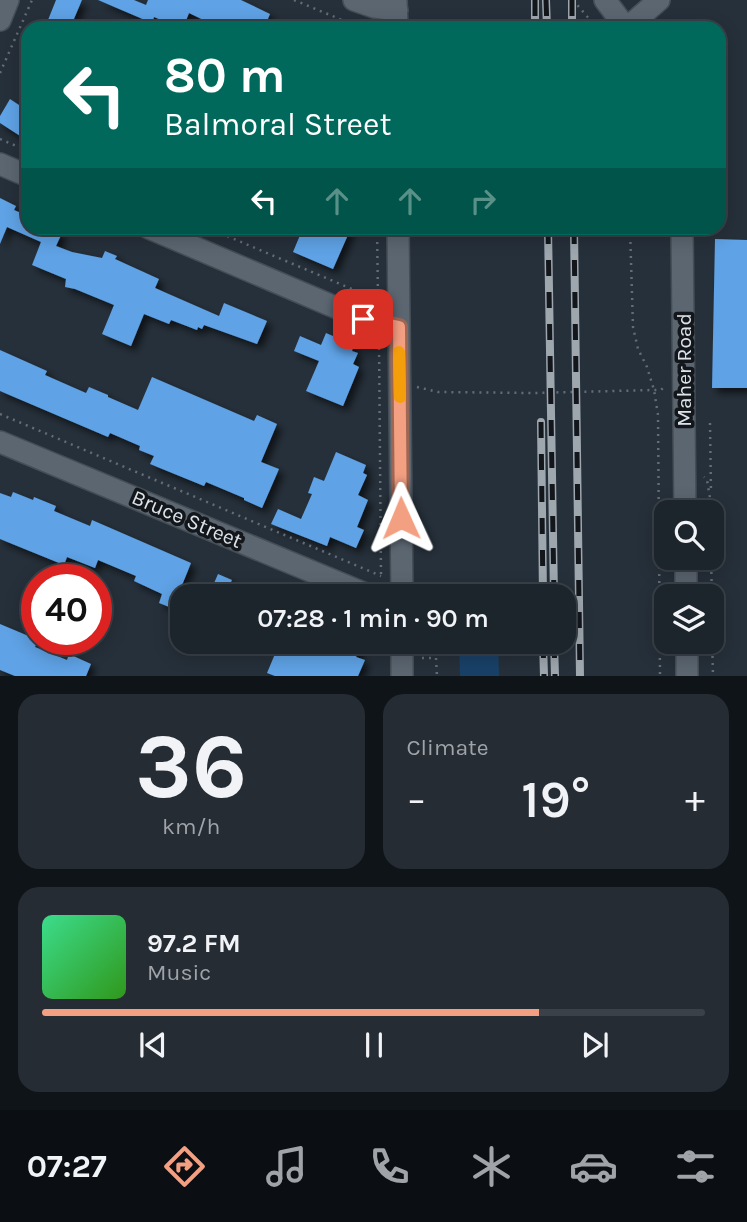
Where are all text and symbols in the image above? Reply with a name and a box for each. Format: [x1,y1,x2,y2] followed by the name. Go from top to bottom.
[164,47,286,104] text: 80 m
[49,49,140,140] icon: left
[164,106,391,143] text: Balmoral Street
[245,182,283,220] icon: left
[318,182,356,220] icon: ahead
[391,182,429,220] icon: ahead
[464,182,502,220] icon: right
[333,289,393,349] pin
[344,300,382,338] icon: arrive
[672,313,696,427] street label: Maher Road
[364,481,438,555] position arrow
[128,485,246,553] street label: Bruce Street
[654,500,724,654] map controls
[654,500,724,570] button: search
[21,564,112,655] speed limit sign: 40
[654,584,724,654] button: layers
[257,603,489,634] text: 07:28 · 1 min · 90 m
[135,714,247,820] text: 36
[407,734,489,761] text: Climate
[521,769,590,830] text: 19°
[407,777,426,822] text: −
[685,777,705,822] text: +
[162,813,220,840] text: km/h
[147,928,241,959] text: 97.2 FM
[147,959,211,986] text: Music
[134,1026,172,1064] icon: previous
[355,1026,393,1064] icon: pause
[576,1026,614,1064] icon: next
[160,1142,209,1191] icon: directions
[262,1142,311,1191] icon: music
[365,1142,414,1191] icon: phone
[467,1142,516,1191] icon: climate
[569,1142,618,1191] icon: car
[671,1142,720,1191] icon: filters
[27,1148,107,1185] text: 07:27

